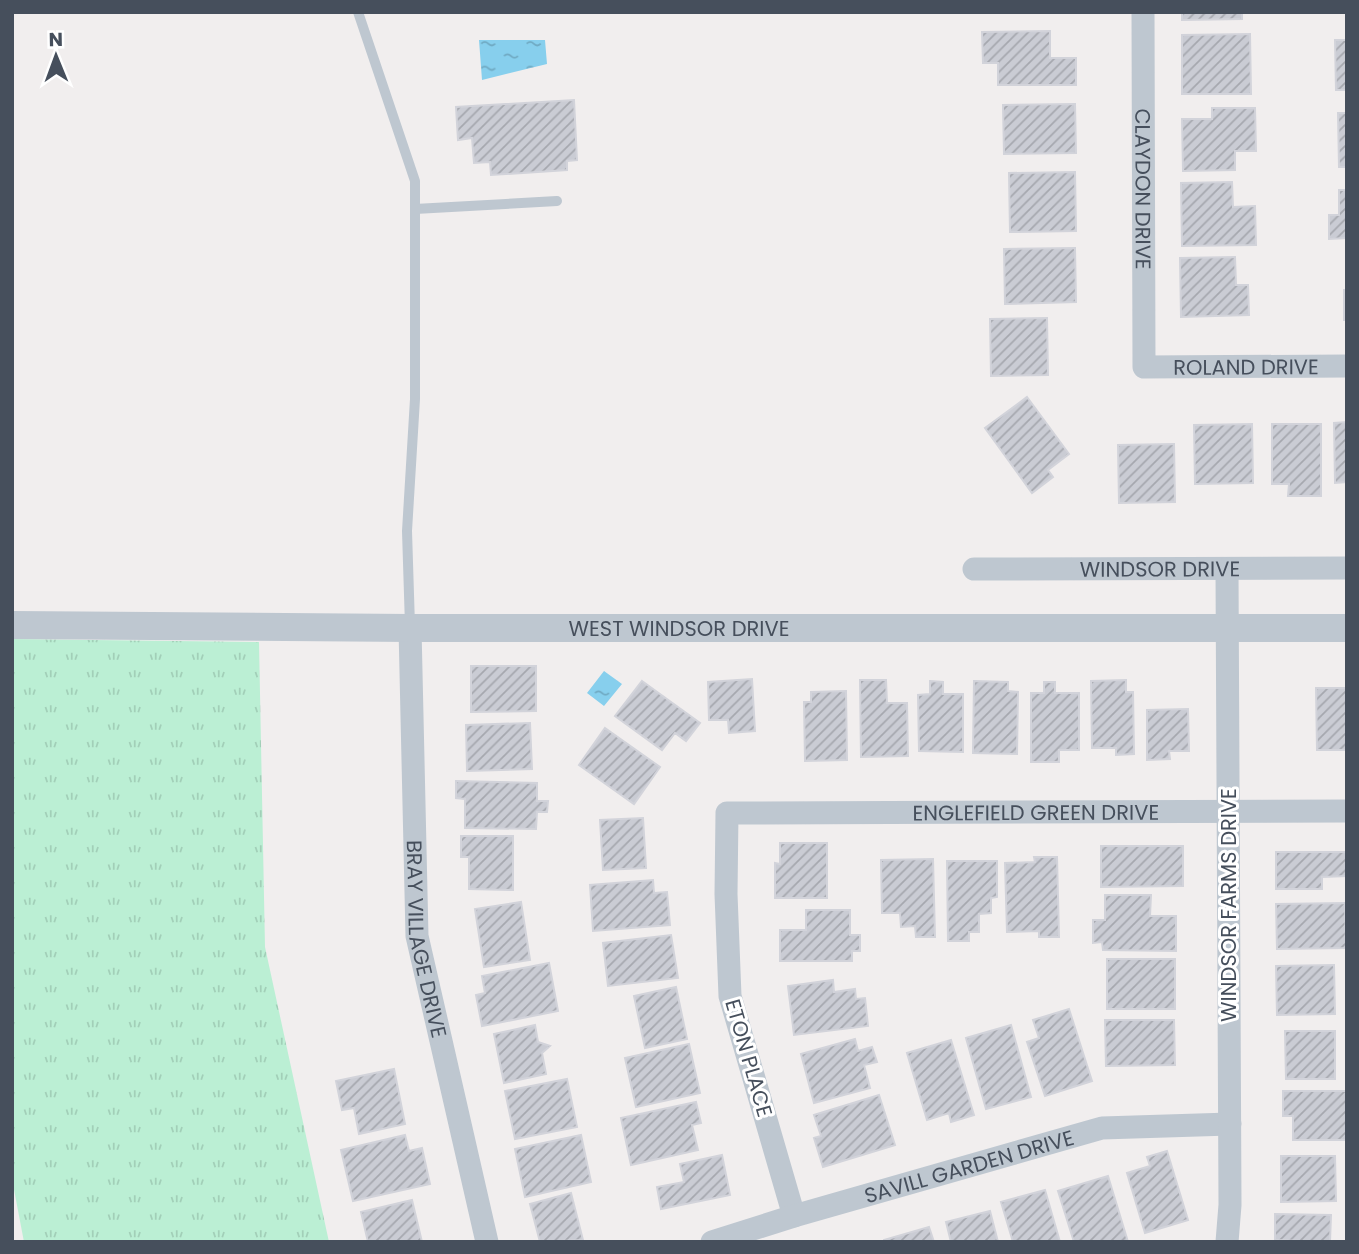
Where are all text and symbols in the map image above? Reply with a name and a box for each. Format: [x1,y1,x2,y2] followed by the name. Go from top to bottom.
[21,21,91,91] north arrow
[48,26,63,53] text: N
[1129,108,1158,270] street label: CLAYDON DRIVE
[1173,352,1319,381] street label: ROLAND DRIVE
[1080,554,1240,583] street label: WINDSOR DRIVE
[569,614,789,643] street label: WEST WINDSOR DRIVE
[1214,788,1243,1022] street label: WINDSOR FARMS DRIVE
[912,797,1159,827] street label: ENGLEFIELD GREEN DRIVE
[400,840,454,1040] street label: BRAY VILLAGE DRIVE
[718,996,780,1120] street label: ETON PLACE
[861,1122,1077,1210] street label: SAVILL GARDEN DRIVE

